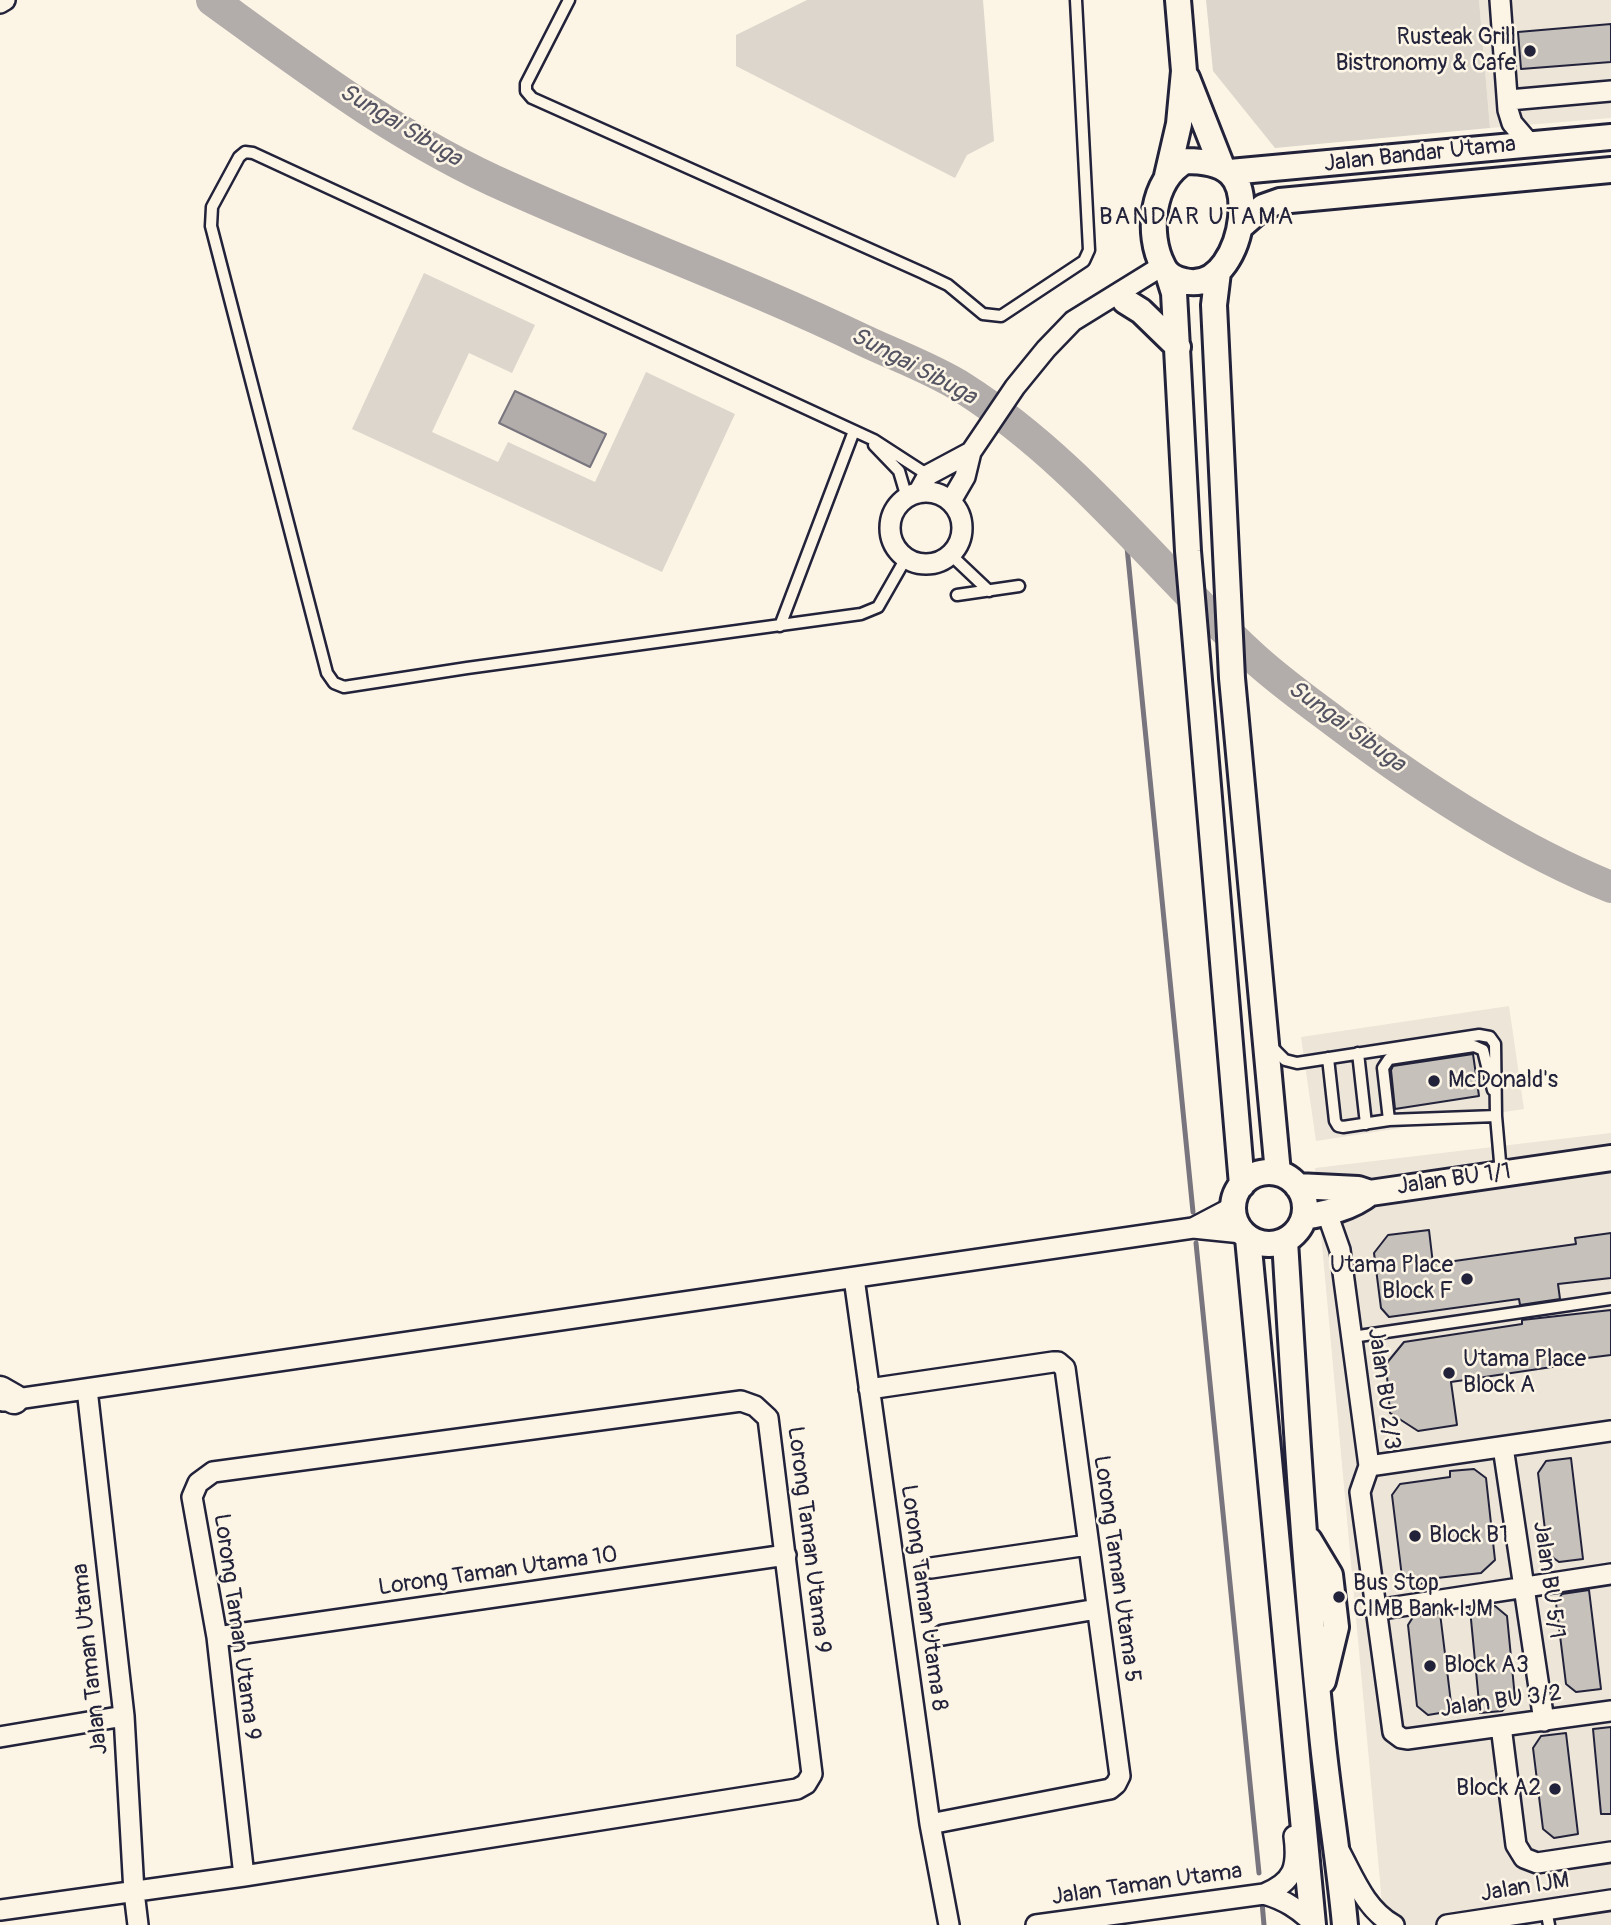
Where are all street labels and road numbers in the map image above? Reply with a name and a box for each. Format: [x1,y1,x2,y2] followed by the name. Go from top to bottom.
[1323,131,1517,179] street label: Jalan Bandar Utama
[1395,1158,1513,1202] street label: Jalan BU 1/1
[1361,1326,1405,1452] street label: Jalan BU 2/3
[780,1425,836,1655] street label: Lorong Taman Utama 9
[1086,1454,1146,1684] street label: Lorong Taman Utama 5
[893,1483,953,1713] street label: Lorong Taman Utama 8
[206,1512,266,1742] street label: Lorong Taman Utama 9
[1526,1520,1570,1640] street label: Jalan BU 5/1
[377,1542,619,1602] street label: Lorong Taman Utama 10
[67,1562,115,1756] street label: Jalan Taman Utama
[1438,1680,1564,1724] street label: Jalan BU 3/2
[1050,1858,1244,1912] street label: Jalan Taman Utama
[1479,1867,1571,1909] street label: Jalan IJM

